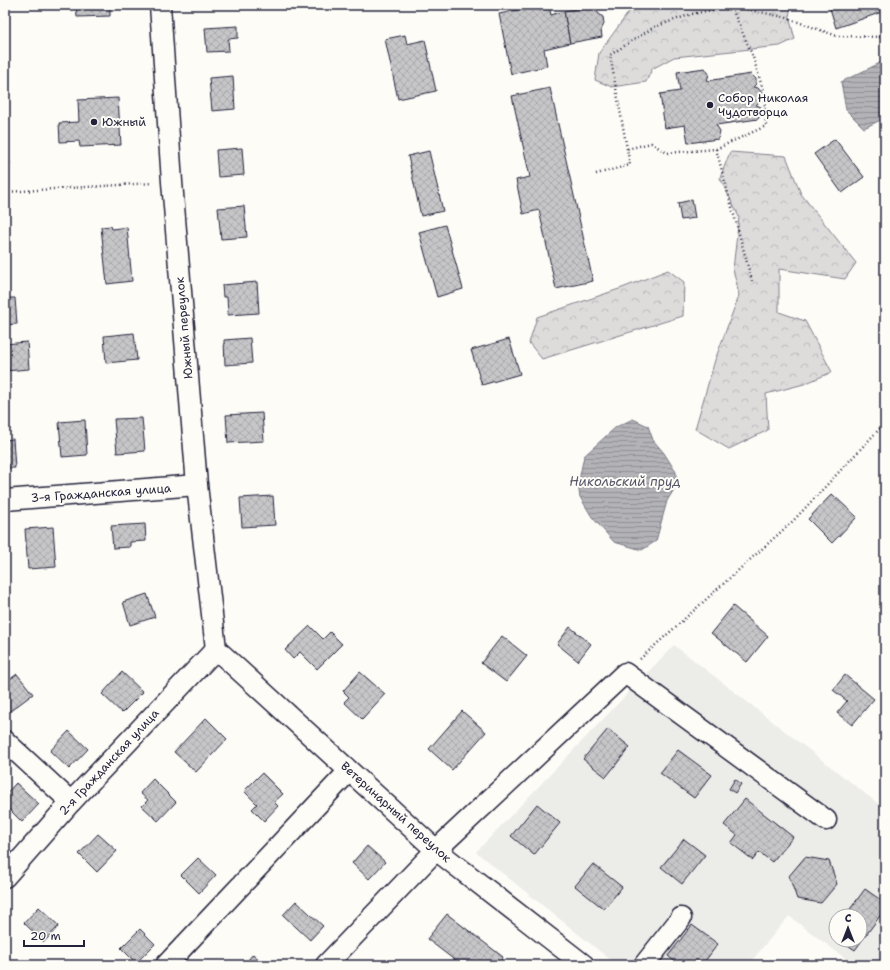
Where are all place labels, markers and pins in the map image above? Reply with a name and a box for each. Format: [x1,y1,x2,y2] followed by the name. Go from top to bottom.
[718,90,808,120] place label: Собор Николая Чудотворца
[705,100,715,110] marker: Собор Николая Чудотворца
[102,114,146,130] place label: Южный
[89,117,99,127] marker: Южный

